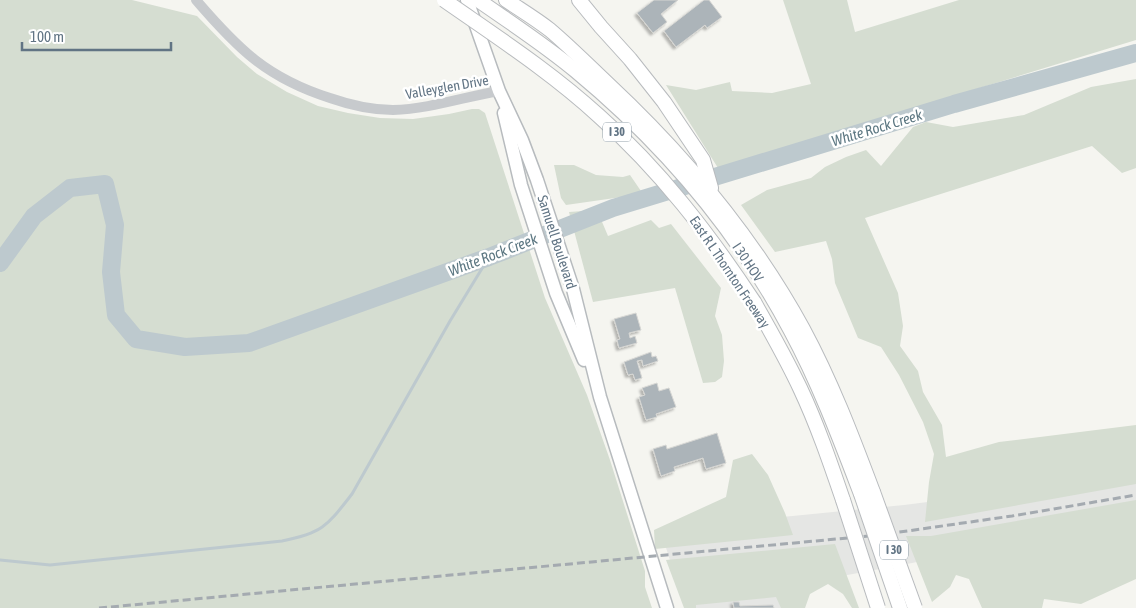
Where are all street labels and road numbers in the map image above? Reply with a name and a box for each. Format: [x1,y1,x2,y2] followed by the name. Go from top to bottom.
[404,72,490,102] street label: Valleyglen Drive
[603,122,631,142] road number: I 30
[534,193,580,291] street label: Samuell Boulevard
[687,213,774,331] street label: East R L Thornton Freeway
[729,239,767,285] street label: I 30 HOV
[880,540,908,560] road number: I 30

